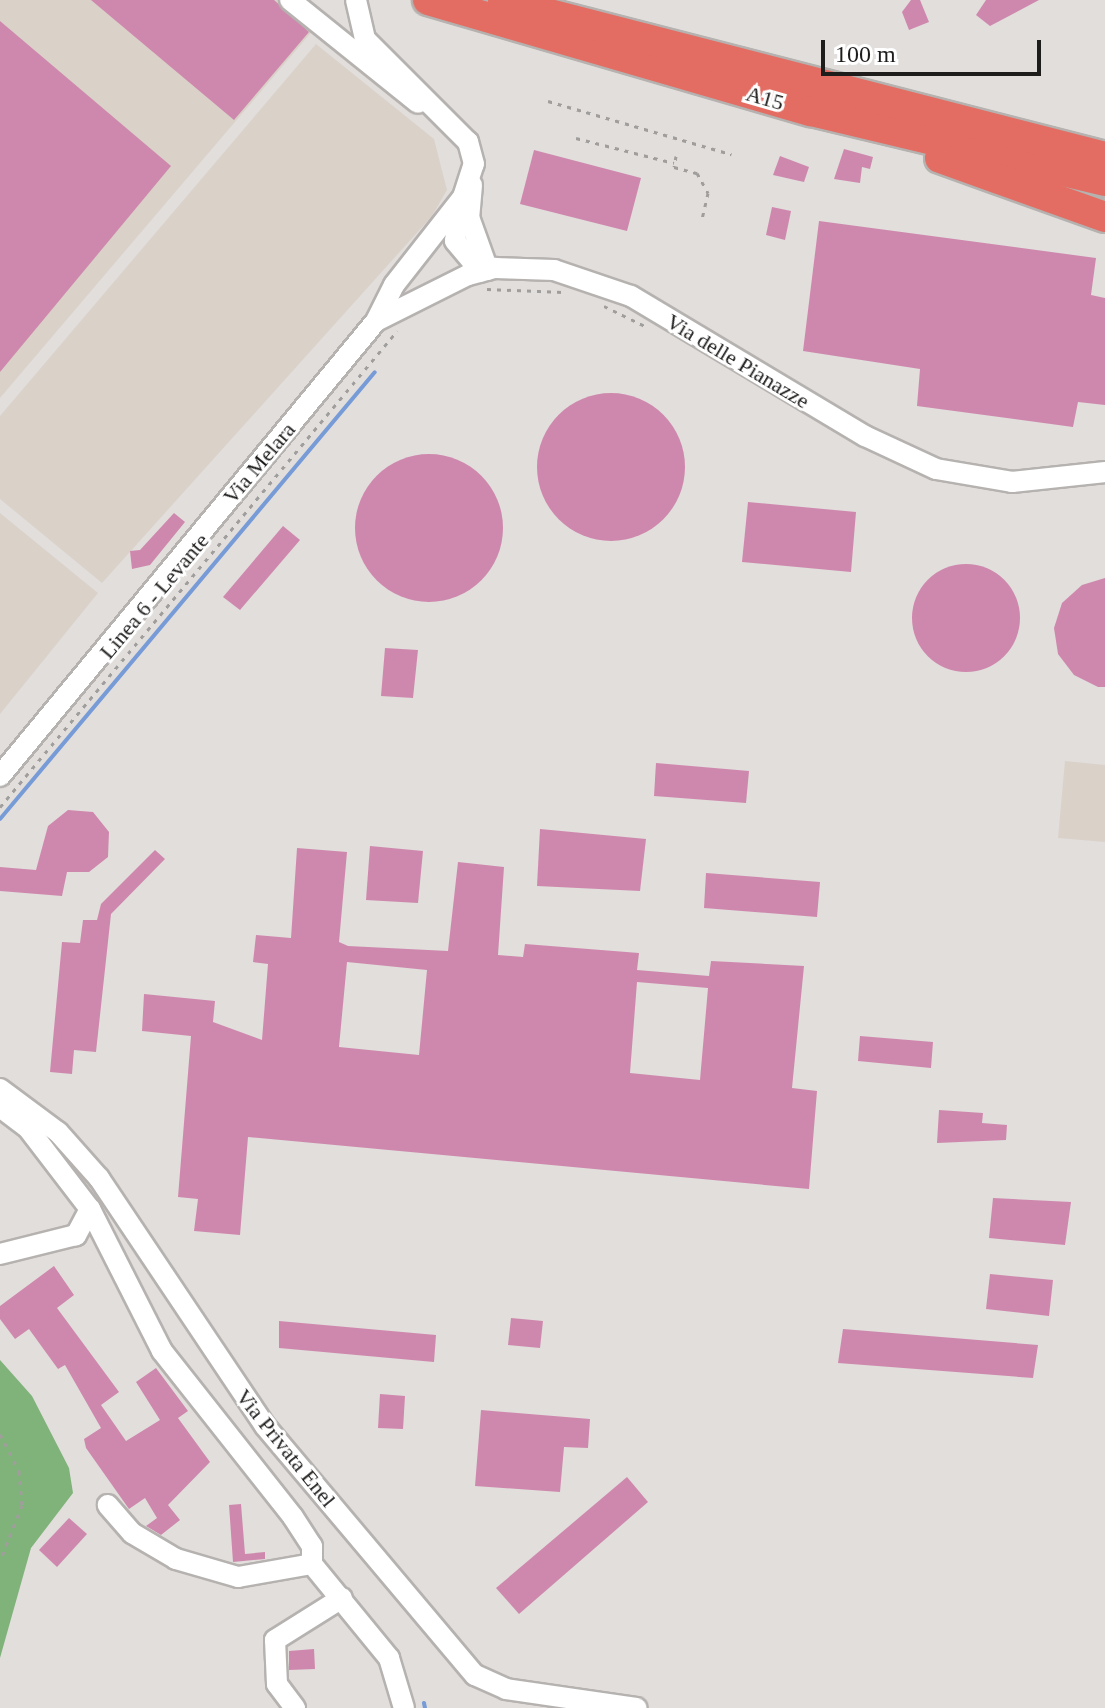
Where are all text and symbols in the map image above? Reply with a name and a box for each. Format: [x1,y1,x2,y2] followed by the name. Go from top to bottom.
[825,24,1045,74] scale bar
[835,41,896,67] text: 100 m
[743,80,787,116] street label: A15
[662,308,814,414] street label: Via delle Pianazze
[217,417,301,509] street label: Via Melara
[94,528,214,664] street label: Linea 6 - Levante
[230,1384,342,1512] street label: Via Privata Enel

